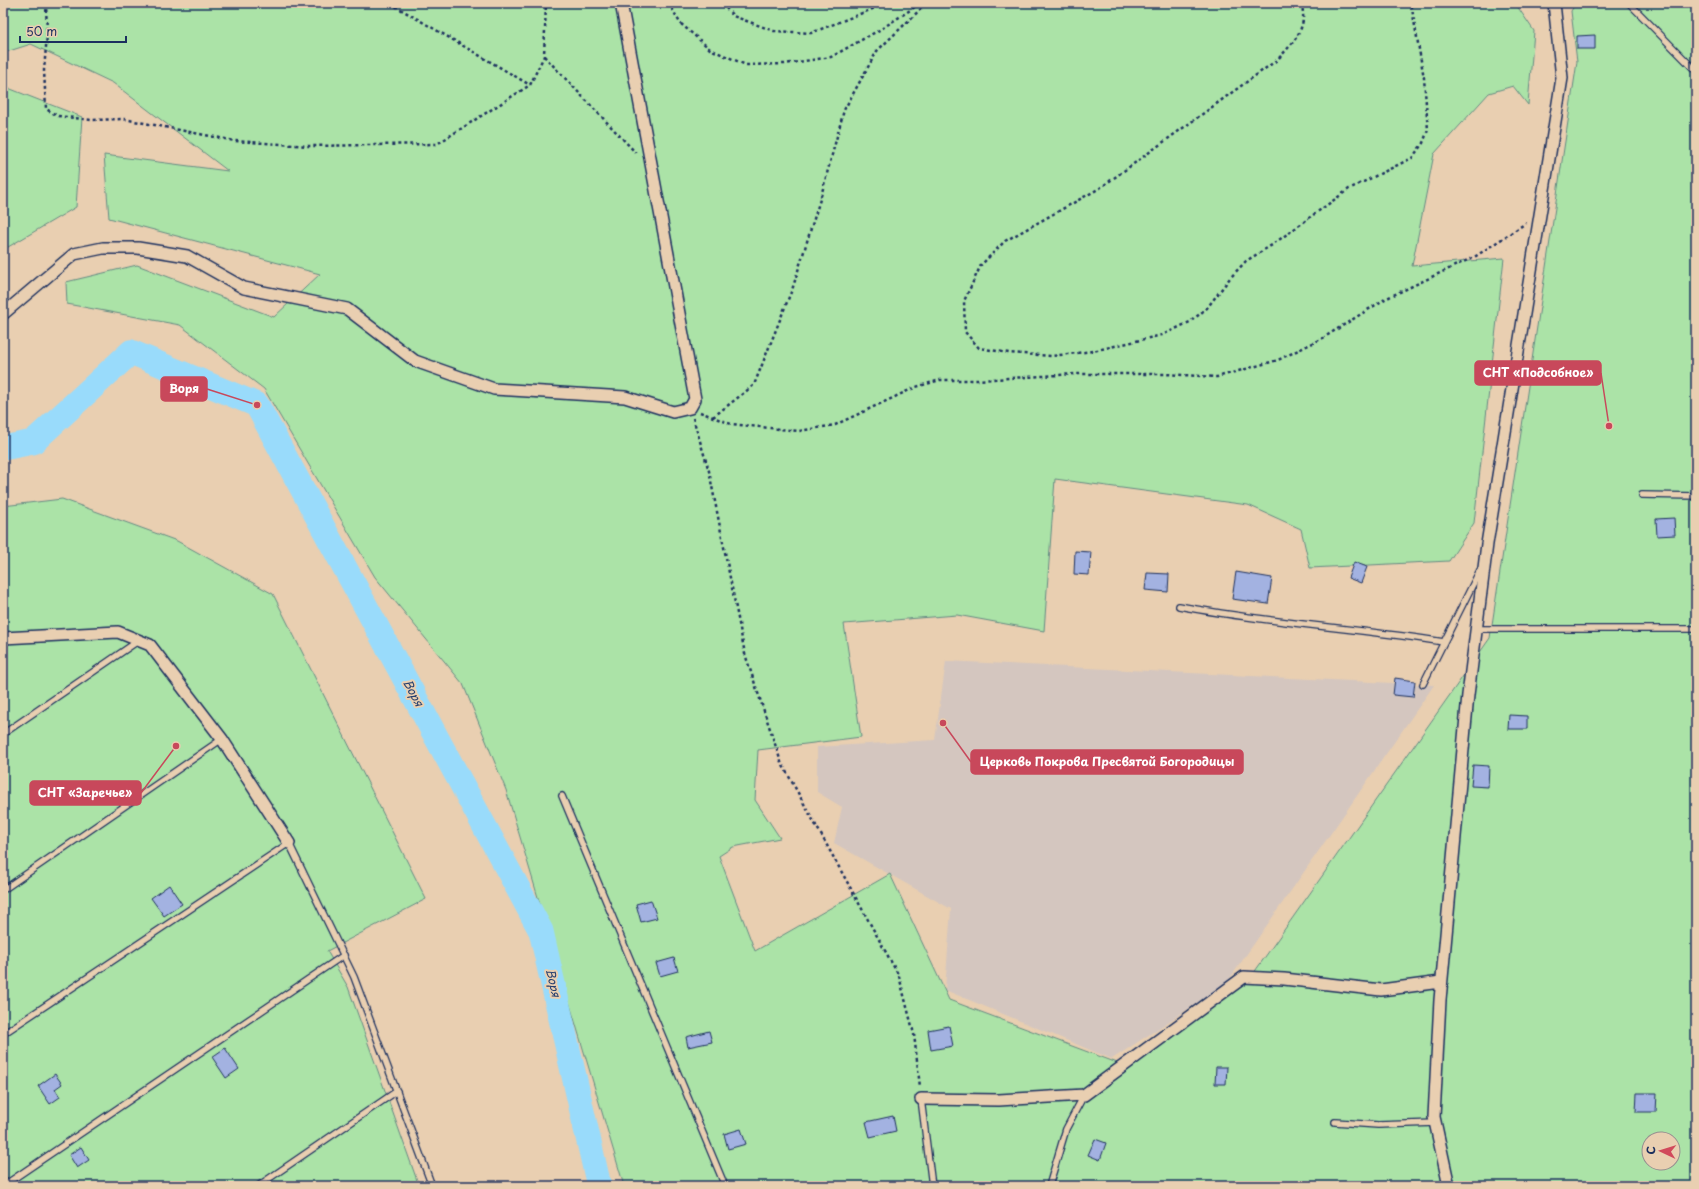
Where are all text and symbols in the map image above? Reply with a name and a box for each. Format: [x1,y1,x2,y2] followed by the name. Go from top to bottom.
[20,18,126,44] scale bar
[26,22,57,40] text: 50 m
[1475,361,1601,385] callout: СНТ «Подсобное»
[1483,363,1593,381] text: СНТ «Подсобное»
[161,377,207,401] callout: Воря
[169,379,199,397] text: Воря
[399,676,429,711] water label: Воря
[971,750,1243,774] callout: Церковь Покрова Пресвятой Богородицы
[980,752,1235,770] text: Церковь Покрова Пресвятой Богородицы
[30,781,141,805] callout: СНТ «Заречье»
[38,783,132,801] text: СНТ «Заречье»
[542,967,566,1000] water label: Воря
[1641,1131,1681,1171] north arrow
[1642,1146,1659,1155] text: С

